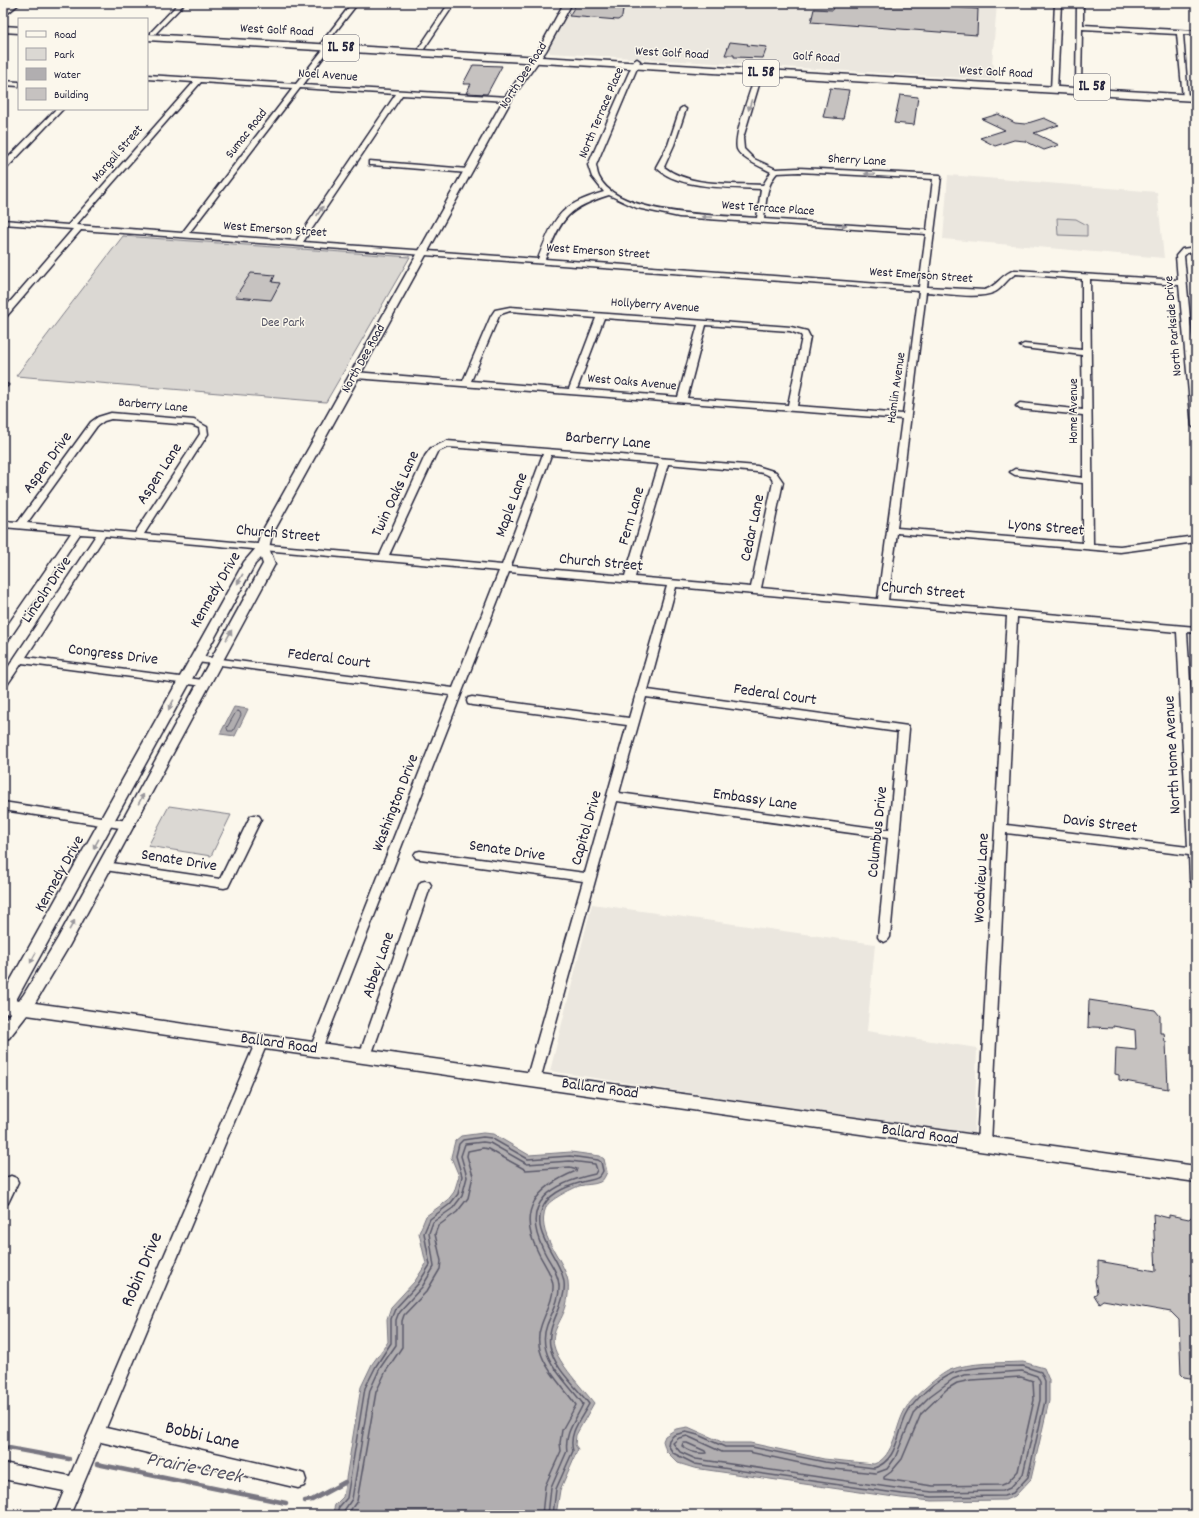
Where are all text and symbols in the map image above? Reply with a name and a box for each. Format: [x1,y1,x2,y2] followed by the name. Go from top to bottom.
[18,18,148,110] legend
[240,20,314,42] street label: West Golf Road
[54,27,76,44] text: Road
[323,35,359,61] road number: IL 58
[495,39,553,113] street label: North Dee Road
[635,43,709,65] street label: West Golf Road
[54,47,75,64] text: Park
[792,47,840,69] street label: Golf Road
[743,60,779,86] road number: IL 58
[959,62,1033,84] street label: West Golf Road
[298,64,359,88] street label: Noel Avenue
[574,64,630,162] street label: North Terrace Place
[54,67,81,84] text: Water
[1074,74,1110,100] road number: IL 58
[54,87,89,104] text: Building
[747,100,753,112] one-way arrow
[221,105,273,163] street label: Sumac Road
[88,121,148,187] street label: Margail Street
[827,150,887,172] street label: Sherry Lane
[863,171,876,177] one-way arrow
[721,196,815,222] street label: West Terrace Place
[316,206,324,217] one-way arrow
[701,213,713,220] one-way arrow
[223,217,328,243] street label: West Emerson Street
[835,222,847,229] one-way arrow
[546,239,651,265] street label: West Emerson Street
[869,263,974,289] street label: West Emerson Street
[1160,275,1188,377] street label: North Parkside Drive
[610,293,700,319] street label: Hollyberry Avenue
[261,314,305,333] park label: Dee Park
[337,321,391,397] street label: North Dee Road
[883,351,911,425] street label: Hamlin Avenue
[587,370,678,396] street label: West Oaks Avenue
[1065,378,1084,444] street label: Home Avenue
[118,394,189,419] street label: Barberry Lane
[564,426,652,456] street label: Barberry Lane
[18,427,78,499] street label: Aspen Drive
[131,439,189,509] street label: Aspen Lane
[366,447,426,541] street label: Twin Oaks Lane
[490,469,534,541] street label: Maple Lane
[613,484,651,548] street label: Fern Lane
[735,492,771,564] street label: Cedar Lane
[1007,513,1085,543] street label: Lyons Street
[235,519,321,549] street label: Church Street
[185,548,247,632] street label: Kennedy Drive
[558,548,644,578] street label: Church Street
[16,552,78,628] street label: Lincoln Drive
[237,573,244,585] one-way arrow
[880,576,966,606] street label: Church Street
[225,629,232,641] one-way arrow
[67,638,159,672] street label: Congress Drive
[286,643,372,676] street label: Federal Court
[732,678,818,712] street label: Federal Court
[1158,695,1188,815] street label: North Home Avenue
[168,699,175,711] one-way arrow
[367,751,425,855] street label: Washington Drive
[711,783,799,817] street label: Embassy Lane
[862,785,894,879] street label: Columbus Drive
[565,788,609,868] street label: Capitol Drive
[138,793,144,805] one-way arrow
[1062,808,1139,840] street label: Davis Street
[29,831,91,917] street label: Kennedy Drive
[968,832,996,924] street label: Woodview Lane
[468,834,546,868] street label: Senate Drive
[92,838,99,850] one-way arrow
[139,844,219,878] street label: Senate Drive
[68,919,75,931] one-way arrow
[357,929,401,1001] street label: Abbey Lane
[30,952,36,964] one-way arrow
[239,1027,319,1061] street label: Ballard Road
[560,1072,640,1106] street label: Ballard Road
[880,1118,960,1152] street label: Ballard Road
[115,1228,171,1312] street label: Robin Drive
[162,1415,242,1459] street label: Bobbi Lane
[144,1446,246,1492] water label: Prairie Creek

